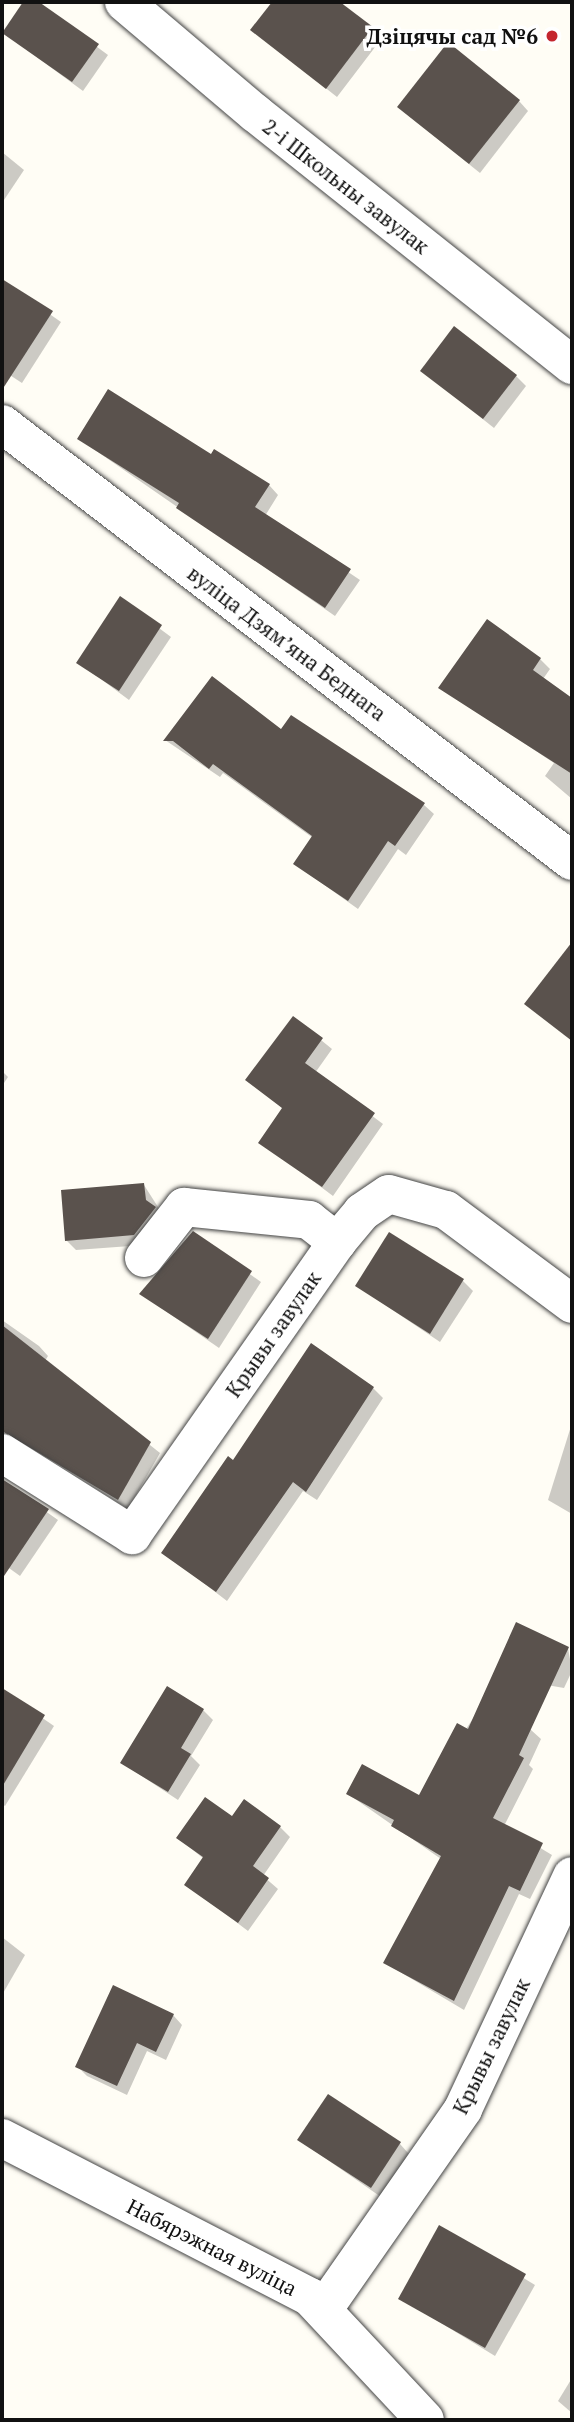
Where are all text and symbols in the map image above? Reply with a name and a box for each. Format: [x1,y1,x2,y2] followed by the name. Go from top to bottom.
[367,23,538,49] place label: Дзіцячы сад №6
[544,28,560,44] marker: Дзіцячы сад №6
[258,113,434,259] street label: 2-і Школьны завулак
[183,560,391,726] street label: вуліца Дзямʼяна Беднага
[220,1266,326,1402] street label: Крывы завулак
[447,1974,535,2118] street label: Крывы завулак
[123,2193,301,2301] street label: Набярэжная вуліца

